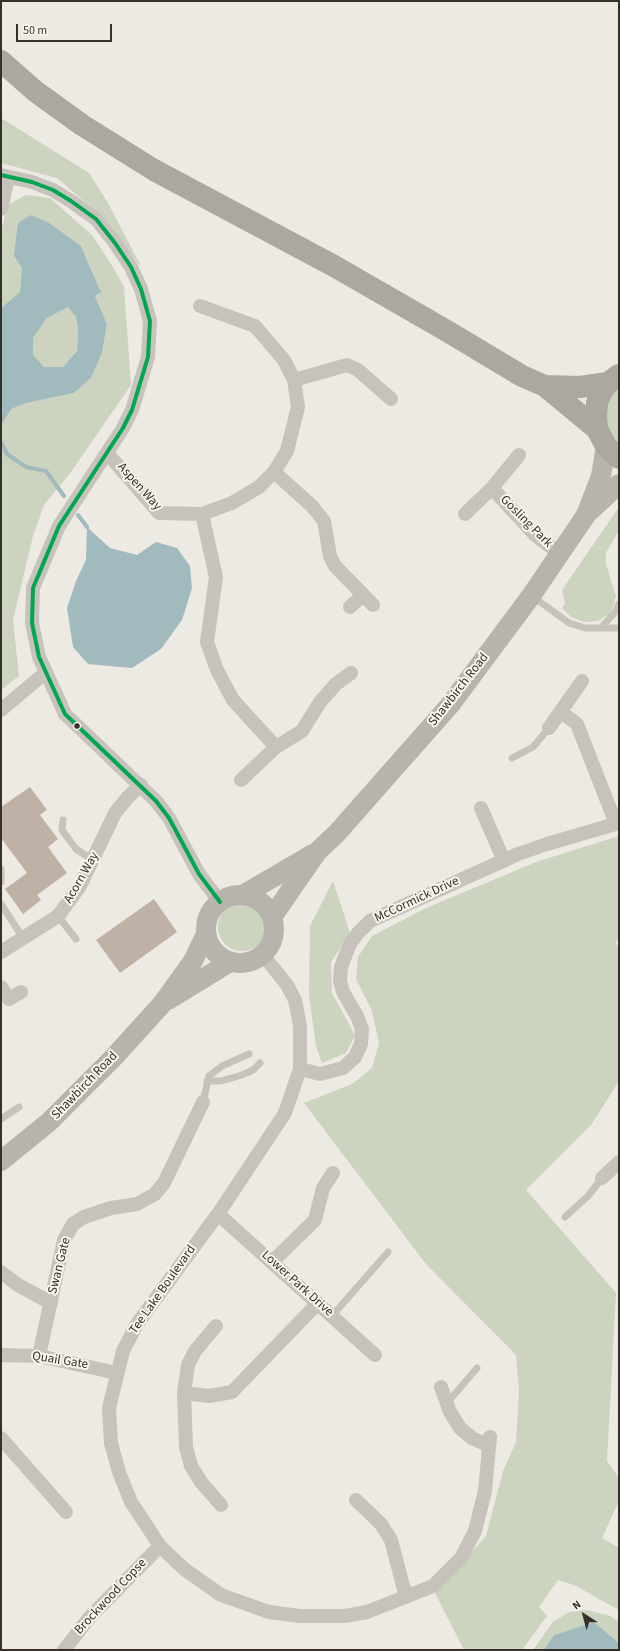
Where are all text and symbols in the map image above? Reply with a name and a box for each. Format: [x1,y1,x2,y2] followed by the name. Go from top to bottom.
[18,16,114,42] scale bar
[23,22,47,39] text: 50 m
[114,460,164,514] street label: Aspen Way
[497,493,555,551] street label: Gosling Park
[426,650,492,730] street label: Shawbirch Road
[72,721,82,731] unlabelled marker
[61,850,103,906] street label: Acorn Way
[372,874,462,926] street label: McCormick Drive
[49,1049,121,1123] street label: Shawbirch Road
[45,1236,75,1296] street label: Swan Gate
[126,1242,200,1338] street label: Tee Lake Boulevard
[258,1248,336,1320] street label: Lower Park Drive
[31,1349,89,1373] street label: Quail Gate
[72,1556,150,1638] street label: Brockwood Copse
[564,1595,604,1635] north arrow
[569,1597,584,1613] text: N

